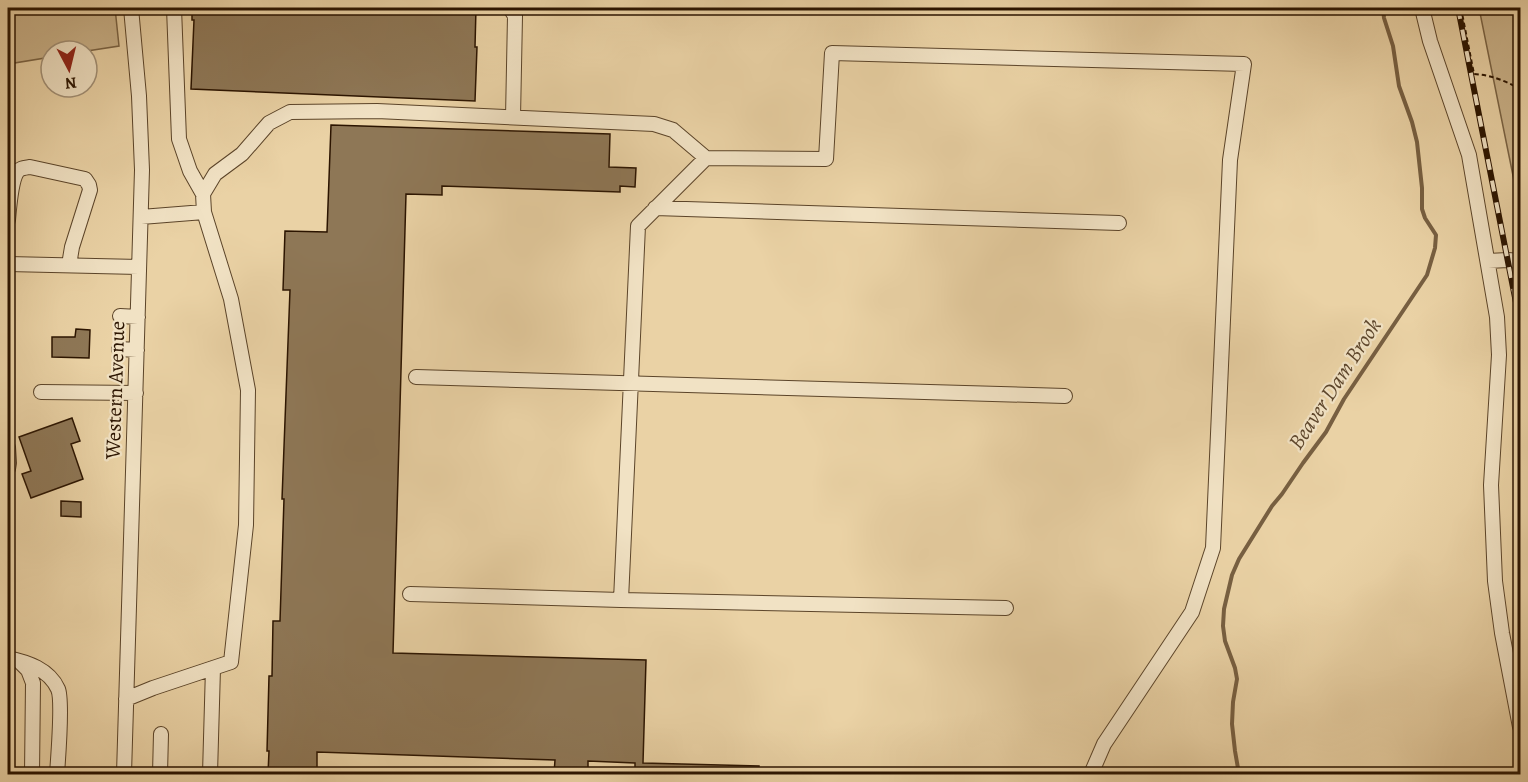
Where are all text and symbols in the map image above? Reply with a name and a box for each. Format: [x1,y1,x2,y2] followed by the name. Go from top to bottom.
[39,39,99,99] north arrow
[63,71,78,95] text: N
[1281,312,1389,455] water label: Beaver Dam Brook
[99,320,131,461] street label: Western Avenue

